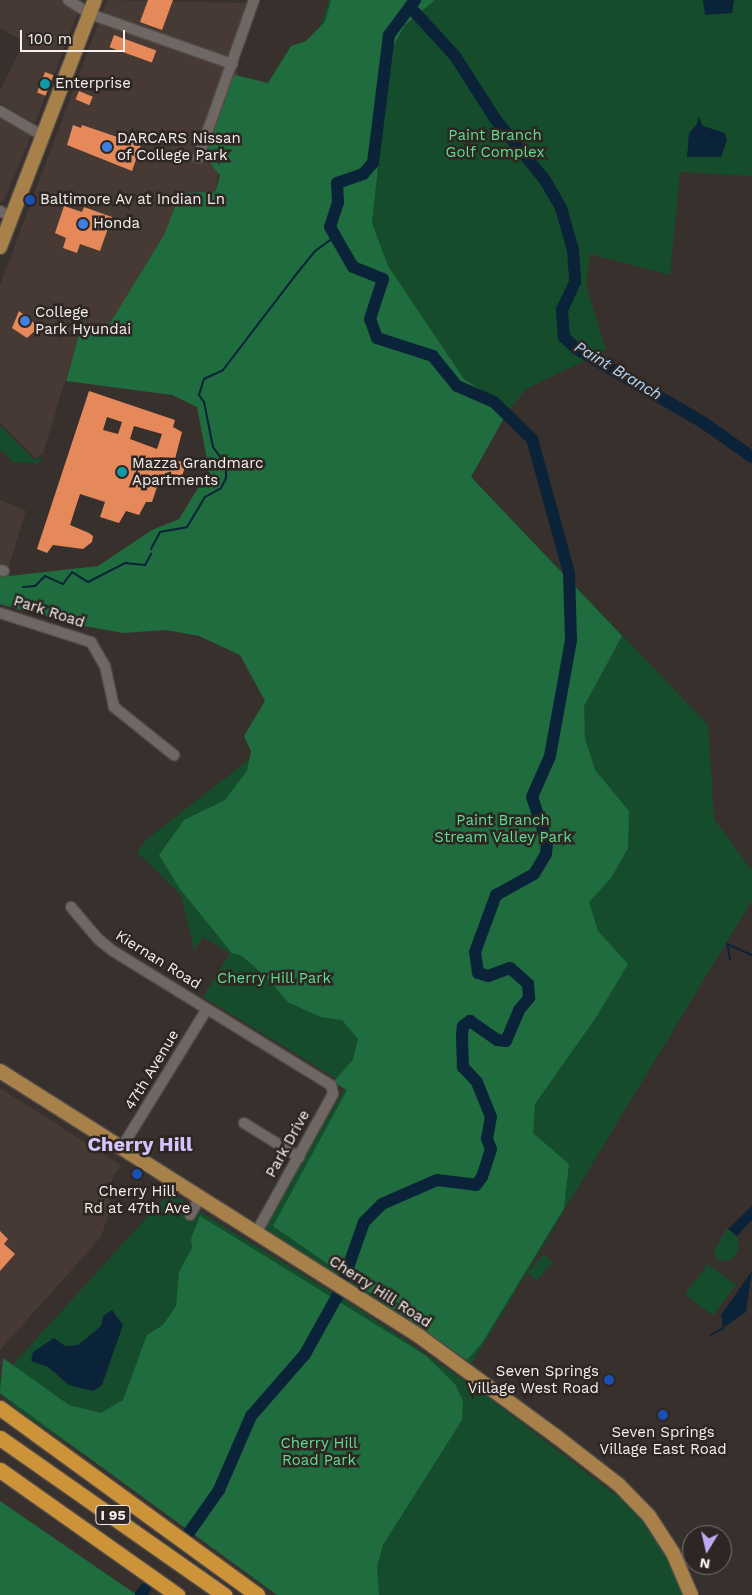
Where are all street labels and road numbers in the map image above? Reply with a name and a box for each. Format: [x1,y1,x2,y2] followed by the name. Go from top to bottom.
[11,592,87,632] street label: Park Road
[112,927,204,993] street label: Kiernan Road
[121,1027,183,1113] street label: 47th Avenue
[262,1107,314,1181] street label: Park Drive
[325,1252,435,1332] street label: Cherry Hill Road
[94,1504,132,1526] road number: I 95

